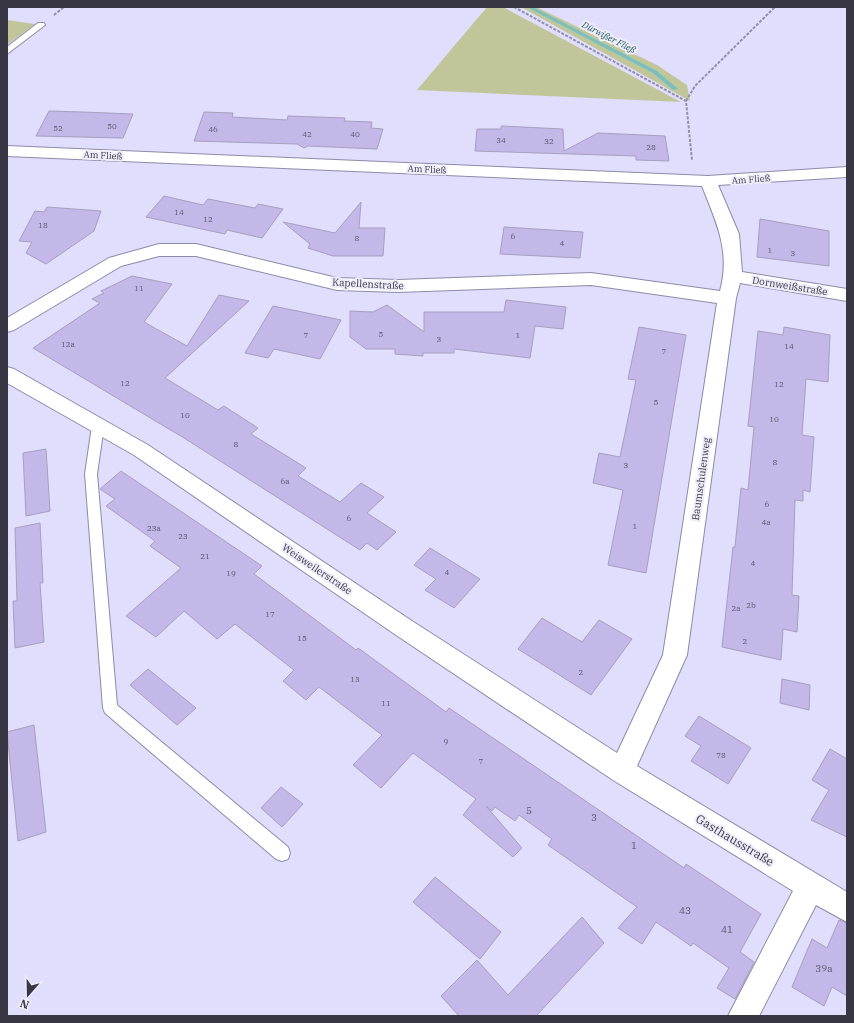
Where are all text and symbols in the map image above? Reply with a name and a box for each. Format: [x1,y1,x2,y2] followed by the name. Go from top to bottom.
[580,18,638,56] water label: Dürwißer Fließ
[107,121,117,131] house number: 50
[53,123,63,133] house number: 52
[208,124,218,134] house number: 46
[302,129,312,139] house number: 42
[350,129,360,139] house number: 40
[496,135,506,145] house number: 34
[544,136,554,146] house number: 32
[646,142,656,152] house number: 28
[83,148,123,162] street label: Am Fließ
[407,162,447,176] street label: Am Fließ
[731,172,771,186] street label: Am Fließ
[174,207,184,217] house number: 14
[203,214,213,224] house number: 12
[38,220,48,230] house number: 18
[511,231,516,241] house number: 6
[355,233,360,243] house number: 8
[560,238,565,248] house number: 4
[768,245,773,255] house number: 1
[791,248,796,258] house number: 3
[751,274,829,298] street label: Dornweißstraße
[332,276,404,292] street label: Kapellenstraße
[134,283,144,293] house number: 11
[379,329,384,339] house number: 5
[304,330,309,340] house number: 7
[516,330,521,340] house number: 1
[437,334,442,344] house number: 3
[61,339,76,349] house number: 12a
[784,341,794,351] house number: 14
[662,346,667,356] house number: 7
[120,378,130,388] house number: 12
[774,379,784,389] house number: 12
[654,397,659,407] house number: 5
[180,410,190,420] house number: 10
[769,414,779,424] house number: 10
[689,436,713,521] street label: Baumschulenweg
[234,439,239,449] house number: 8
[773,457,778,467] house number: 8
[624,460,629,470] house number: 3
[280,476,290,486] house number: 6a
[765,499,770,509] house number: 6
[347,513,352,523] house number: 6
[761,517,771,527] house number: 4a
[633,521,638,531] house number: 1
[147,523,162,533] house number: 23a
[178,531,188,541] house number: 23
[280,541,354,597] street label: Weisweilerstraße
[200,551,210,561] house number: 21
[751,558,756,568] house number: 4
[445,567,450,577] house number: 4
[226,568,236,578] house number: 19
[746,600,756,610] house number: 2b
[731,603,741,613] house number: 2a
[265,609,275,619] house number: 17
[297,633,307,643] house number: 15
[743,636,748,646] house number: 2
[579,667,584,677] house number: 2
[350,674,360,684] house number: 13
[381,698,391,708] house number: 11
[444,736,449,746] house number: 9
[716,750,726,760] house number: 78
[479,756,484,766] house number: 7
[526,804,532,817] house number: 5
[591,811,597,824] house number: 3
[693,811,777,869] street label: Gasthausstraße
[631,839,637,852] house number: 1
[679,904,691,917] house number: 43
[721,923,733,936] house number: 41
[815,962,833,975] house number: 39a
[8,975,48,1015] north arrow
[18,996,31,1012] text: N

